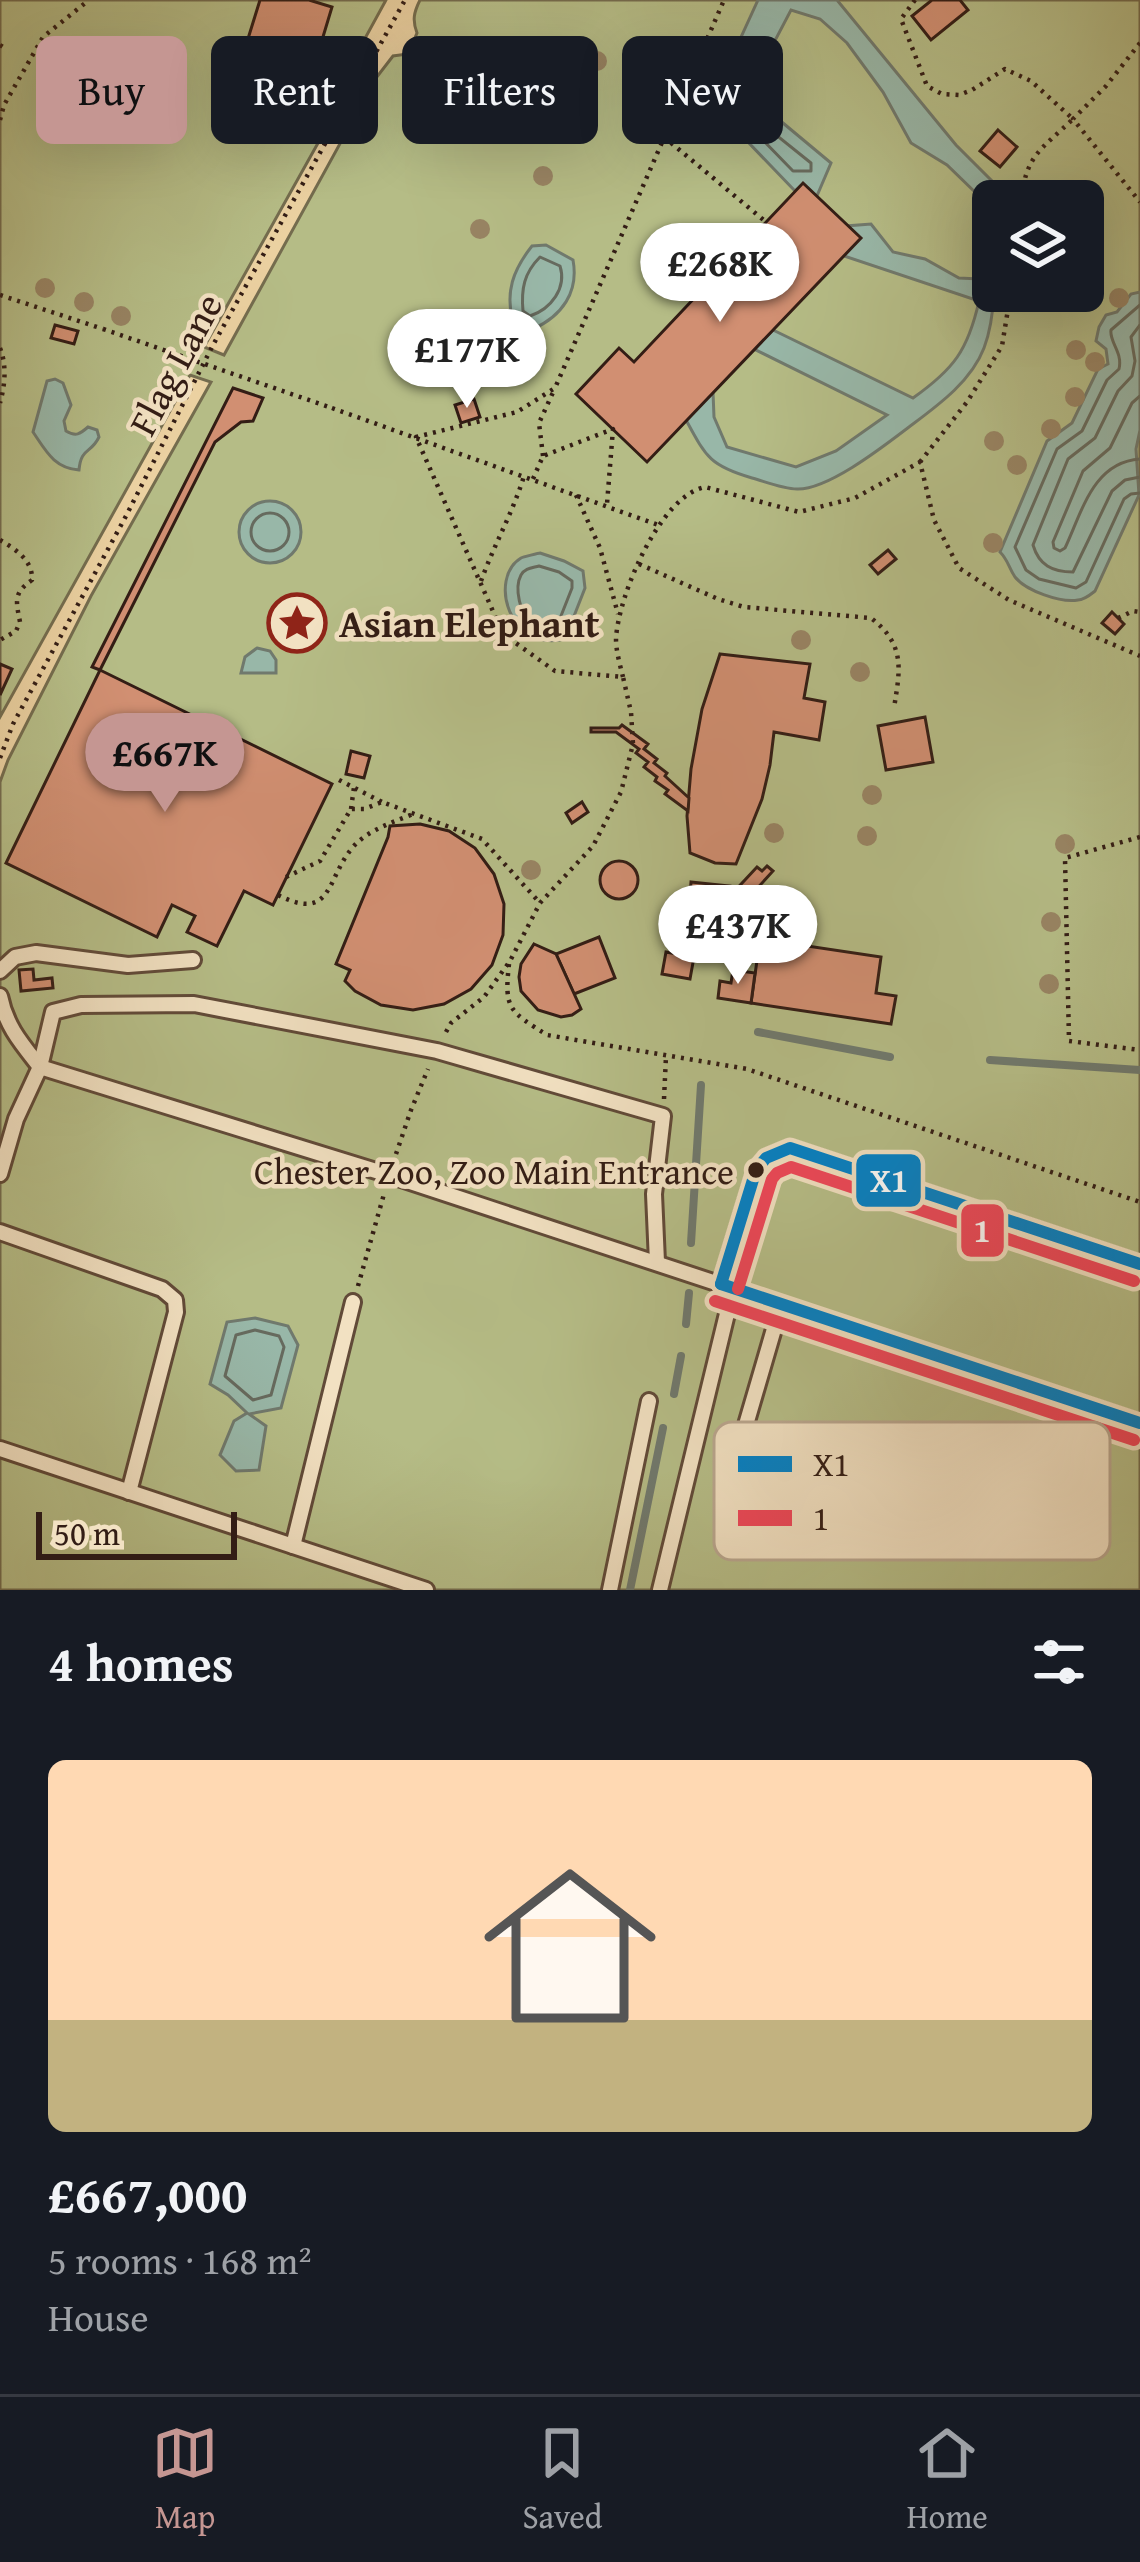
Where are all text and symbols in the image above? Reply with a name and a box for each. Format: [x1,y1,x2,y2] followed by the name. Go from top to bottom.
[36,36,187,144] chip: Buy
[211,36,378,144] chip: Rent
[402,36,598,144] chip: Filters
[622,36,783,144] chip: New
[972,180,1104,312] map controls
[972,180,1104,312] button: layers
[636,223,804,325] pin: £268K
[667,233,773,290] text: £268K
[113,282,236,445] street label: Flag Lane
[383,309,551,411] pin: £177K
[414,319,520,376] text: £177K
[266,592,328,654] place icon: Asian Elephant
[339,594,600,651] place label: Asian Elephant
[81,713,249,815] pin: £667K
[112,723,218,780] text: £667K
[654,885,822,987] pin: £437K
[685,895,791,952] text: £437K
[254,1144,734,1197] place label: Chester Zoo, Zoo Main Entrance
[854,1152,923,1209] line badge: X1
[870,1156,908,1204] text: X1
[745,1159,767,1181] marker: Chester Zoo, Zoo Main Entrance
[959,1202,1006,1259] line badge: 1
[973,1206,991,1254] text: 1
[714,1422,1110,1560] legend
[813,1440,849,1488] text: X1
[813,1494,829,1542] text: 1
[36,1506,237,1559] scale bar
[54,1509,120,1557] text: 50 m
[48,1625,234,1700] text: 4 homes
[1026,1629,1092,1695] icon: filters
[462,1838,678,2054] icon: home
[48,2156,247,2231] text: £667,000
[48,2231,312,2288] text: 5 rooms · 168 m²
[48,2288,149,2345] text: House
[152,2420,218,2540] tab: Map
[522,2420,602,2540] tab: Saved
[907,2420,988,2540] tab: Home

